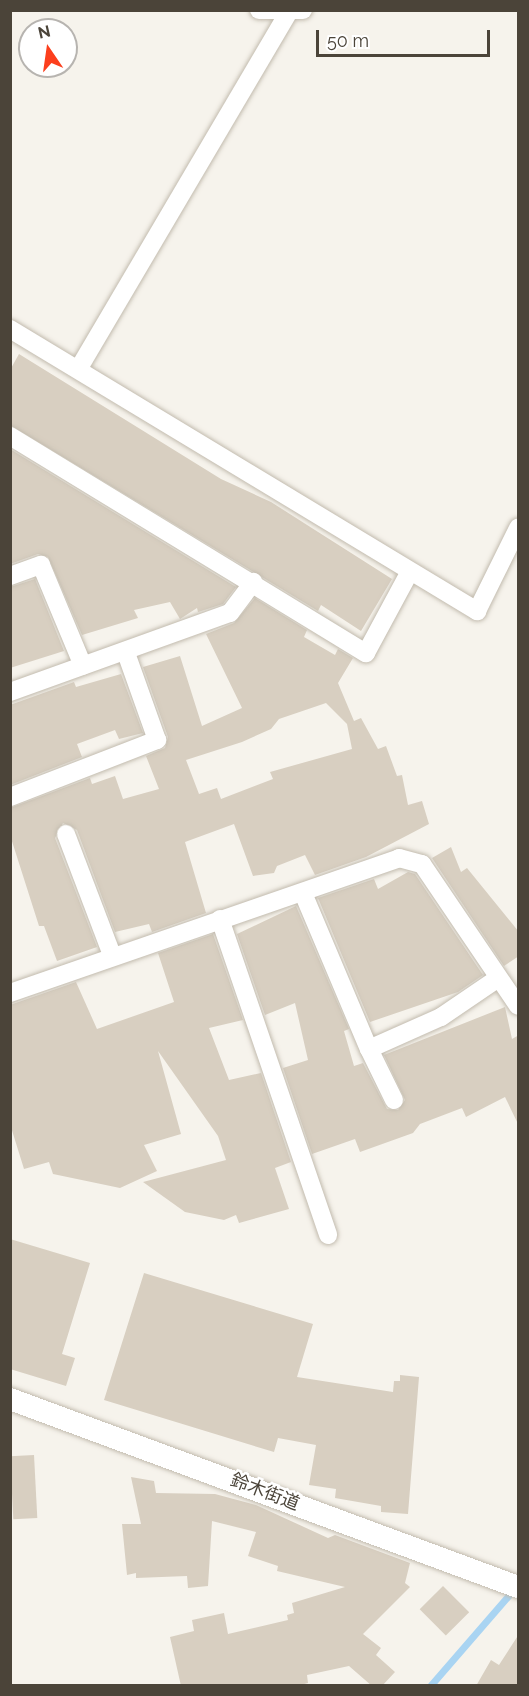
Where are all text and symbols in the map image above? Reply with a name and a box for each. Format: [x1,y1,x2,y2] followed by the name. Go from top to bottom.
[18,18,78,78] north arrow
[319,18,493,56] scale bar
[36,21,52,43] text: N
[327,30,369,51] text: 50 m
[228,1469,302,1515] street label: 鈴木街道

